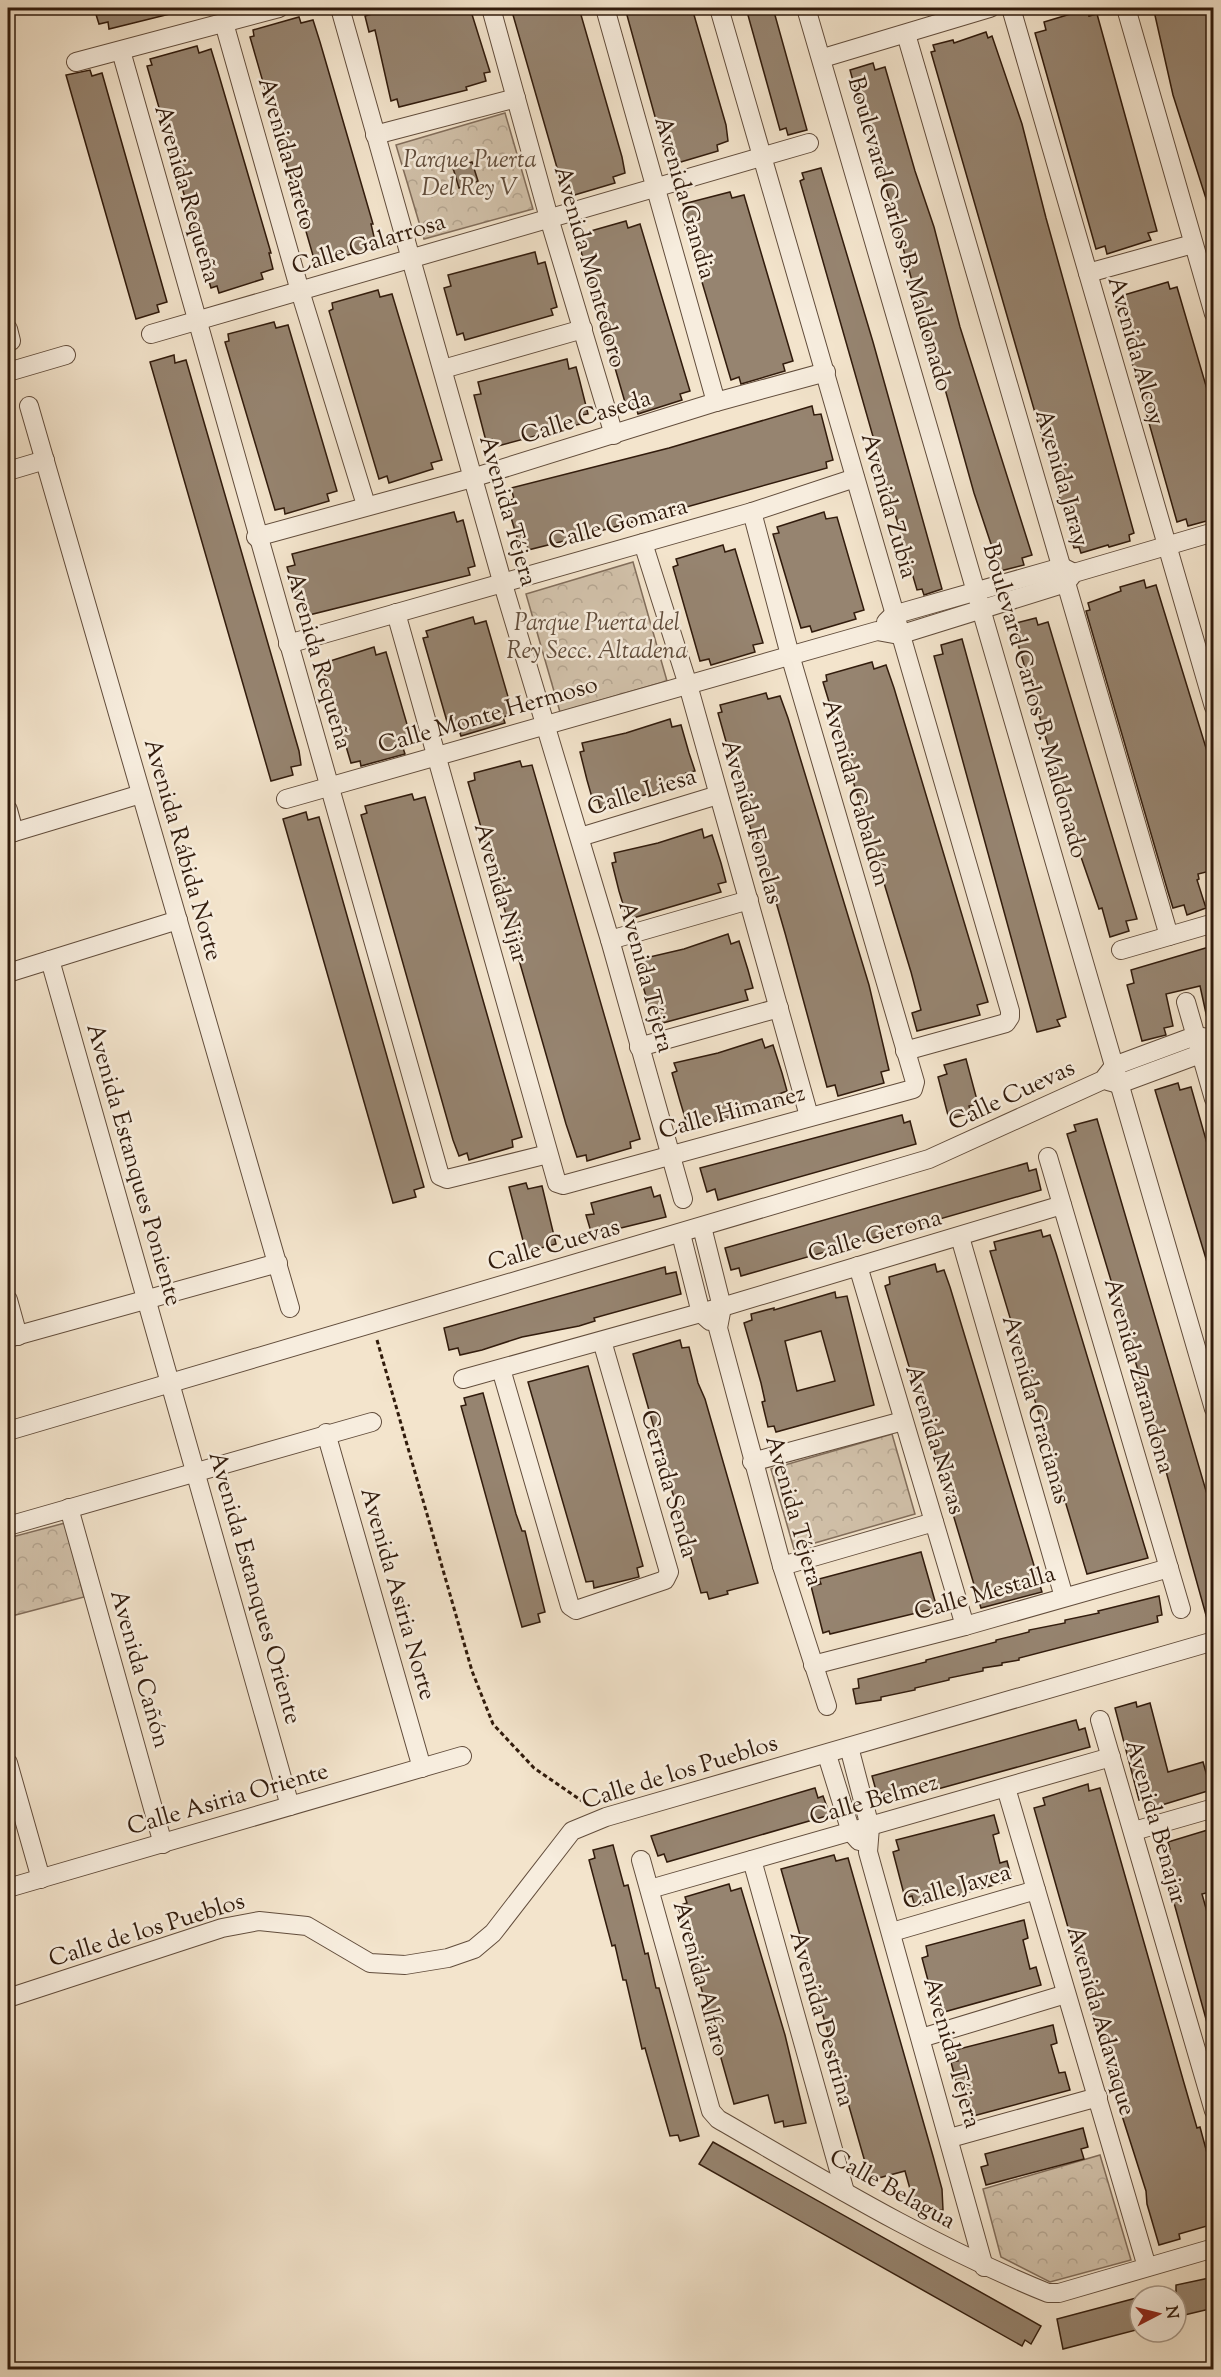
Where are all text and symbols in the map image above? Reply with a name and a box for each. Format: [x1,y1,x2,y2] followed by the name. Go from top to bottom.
[838,73,960,395] street label: Boulevard Carlos B. Maldonado
[248,74,324,234] street label: Avenida Pareto
[144,101,228,287] street label: Avenida Requeña
[645,113,723,283] street label: Avenida Gandia
[403,144,537,206] park label: Parque Puerta Del Rey V
[544,162,634,372] street label: Avenida Montedoro
[288,205,450,285] street label: Calle Galarrosa
[1098,273,1172,429] street label: Avenida Alcoy
[517,382,655,454] street label: Calle Caseda
[1025,405,1097,551] street label: Avenida Jaray
[851,429,925,583] street label: Avenida Zubia
[469,432,545,590] street label: Avenida Téjera
[545,490,691,560] street label: Calle Gomara
[973,540,1095,862] street label: Boulevard Carlos B. Maldonado
[276,568,360,754] street label: Avenida Requeña
[506,607,688,669] park label: Parque Puerta del Rey Secc. Altadena
[374,668,602,764] street label: Calle Monte Hermoso
[812,695,898,891] street label: Avenida Gabaldón
[134,735,230,965] street label: Avenida Rábida Norte
[711,736,791,908] street label: Avenida Fonelas
[583,760,701,826] street label: Calle Liesa
[464,819,536,967] street label: Avenida Nijar
[608,897,682,1057] street label: Avenida Téjera
[76,1020,190,1310] street label: Avenida Estanques Poniente
[943,1052,1081,1140] street label: Calle Cuevas
[655,1077,809,1149] street label: Calle Himanez
[804,1202,946,1272] street label: Calle Gerona
[484,1211,624,1281] street label: Calle Cuevas
[1094,1274,1182,1478] street label: Avenida Zarandona
[992,1312,1078,1508] street label: Avenida Gracianas
[895,1361,973,1519] street label: Avenida Navas
[631,1406,705,1562] street label: Cerrada Senda
[755,1432,831,1590] street label: Avenida Téjera
[199,1448,309,1728] street label: Avenida Estanques Oriente
[350,1484,444,1704] street label: Avenida Asiria Norte
[910,1558,1060,1630] street label: Calle Mestalla
[100,1586,178,1752] street label: Avenida Cañón
[578,1727,782,1819] street label: Calle de los Pueblos
[1115,1736,1195,1908] street label: Avenida Benajar
[123,1755,333,1845] street label: Calle Asiria Oriente
[806,1766,942,1836] street label: Calle Belmez
[899,1856,1015,1920] street label: Calle Javea
[45,1885,249,1977] street label: Calle de los Pueblos
[663,1898,737,2060] street label: Avenida Alfaro
[1057,1922,1143,2120] street label: Avenida Adavaque
[780,1927,862,2111] street label: Avenida Destrina
[913,1974,989,2132] street label: Avenida Téjera
[823,2141,961,2239] street label: Calle Belagua
[1128,2284,1188,2344] north arrow
[1158,2305,1183,2320] text: N

